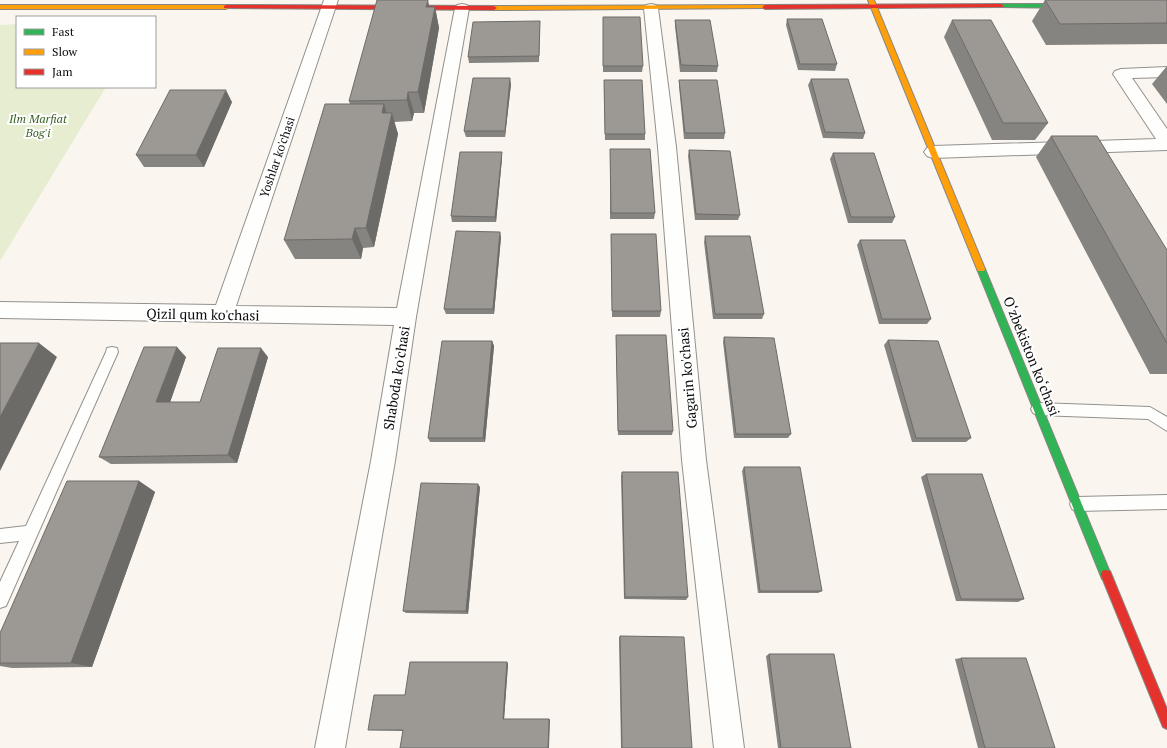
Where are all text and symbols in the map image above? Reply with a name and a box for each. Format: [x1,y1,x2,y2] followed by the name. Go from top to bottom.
[16,16,156,88] legend
[52,24,75,39] text: Fast
[52,44,78,59] text: Slow
[52,64,73,79] text: Jam
[8,111,68,140] park label: Ilm Marfiat Bog'i
[256,114,298,199] street label: Yoshlar ko'chasi
[999,293,1065,419] street label: O‘zbekiston ko‘chasi
[146,304,260,324] street label: Qizil qum ko'chasi
[378,325,414,431] street label: Shaboda ko'chasi
[673,327,701,429] street label: Gagarin ko'chasi

